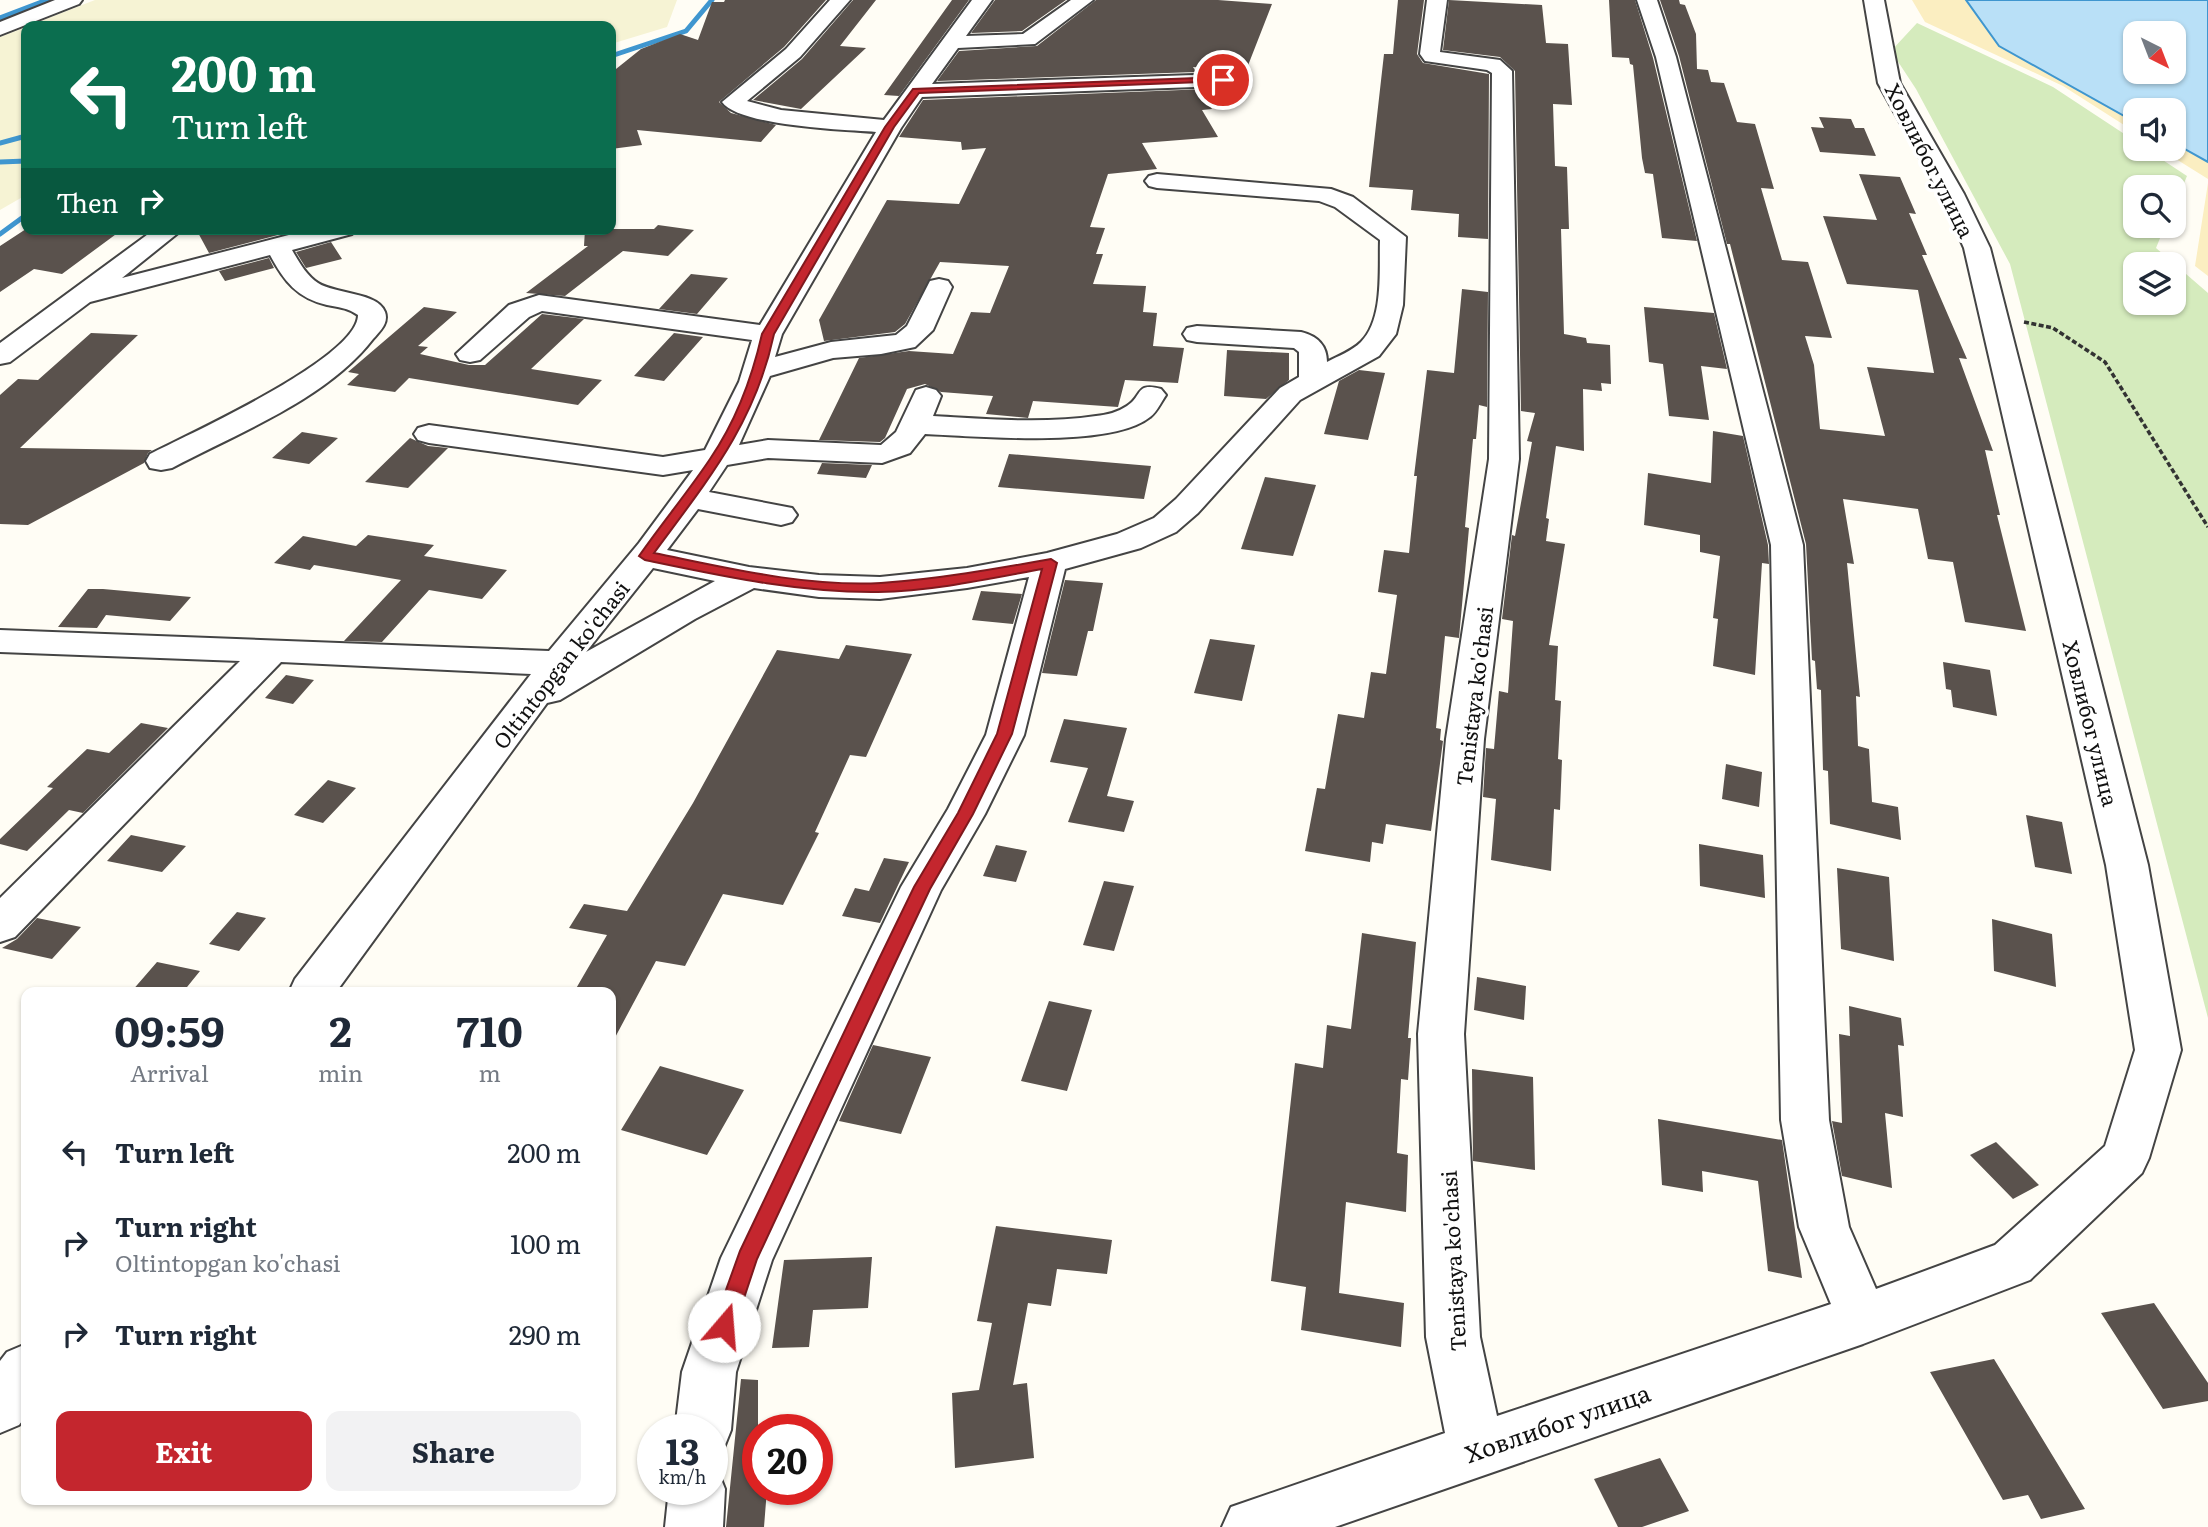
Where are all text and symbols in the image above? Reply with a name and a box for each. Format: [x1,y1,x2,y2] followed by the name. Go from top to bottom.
[2123,21,2186,84] north arrow
[2123,21,2186,315] map controls
[171,34,316,107] text: 200 m
[56,49,147,140] icon: left
[1193,50,1253,110] pin
[1204,61,1242,99] icon: arrive
[1879,77,1984,243] street label: Ховлибог улица
[2123,98,2186,161] button: sound
[171,101,308,149] text: Turn left
[2123,175,2186,238] button: search
[56,182,118,221] text: Then
[132,182,170,220] icon: right
[2123,252,2186,315] button: layers
[484,573,636,755] street label: Oltintopgan ko'chasi
[1447,604,1499,788] street label: Tenistaya ko'chasi
[2056,637,2128,810] street label: Ховлибог улица
[114,998,225,1060] text: 09:59
[329,998,352,1060] text: 2
[456,998,523,1060] text: 710
[130,1055,209,1089] text: Arrival
[318,1055,363,1089] text: min
[478,1055,501,1089] text: m
[115,1132,234,1171] text: Turn left
[507,1132,581,1171] text: 200 m
[56,1133,94,1171] icon: left
[1432,1170,1472,1352] street label: Tenistaya ko'chasi
[115,1206,257,1245] text: Turn right
[510,1223,581,1262] text: 100 m
[56,1224,94,1262] icon: right
[115,1245,340,1279] text: Oltintopgan ko'chasi
[687,1289,761,1363] position arrow
[115,1314,257,1353] text: Turn right
[509,1314,581,1353] text: 290 m
[56,1315,94,1353] icon: right
[1460,1374,1654,1470] street label: Ховлибог улица
[56,1411,312,1491] button: Exit
[326,1411,581,1491] button: Share
[742,1414,833,1505] speed limit sign: 20
[665,1424,700,1476] text: 13
[659,1463,706,1490] text: km/h

